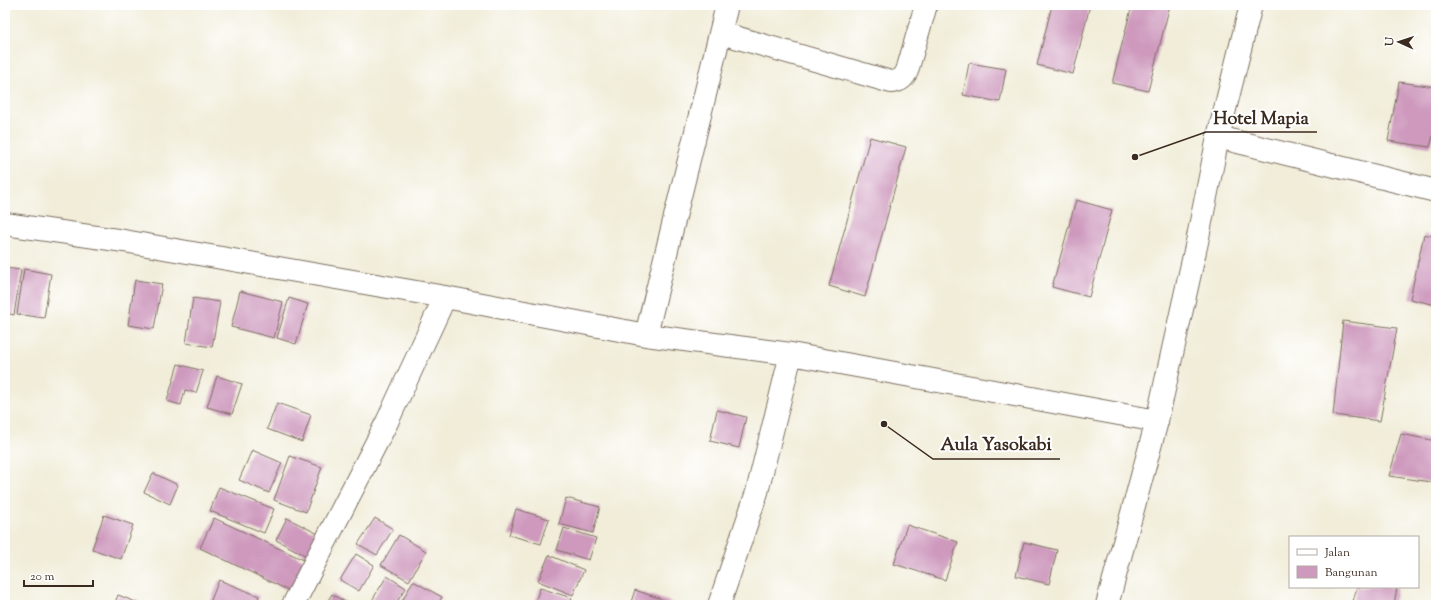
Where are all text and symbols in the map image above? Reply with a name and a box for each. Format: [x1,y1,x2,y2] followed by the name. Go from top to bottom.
[1379,22,1419,62] north arrow
[1382,37,1398,47] text: U
[1206,102,1317,132] callout: Hotel Mapia
[1213,107,1309,133] text: Hotel Mapia
[933,429,1060,459] callout: Aula Yasokabi
[940,433,1052,459] text: Aula Yasokabi
[1289,536,1419,588] legend
[1324,544,1350,562] text: Jalan
[24,562,93,588] scale bar
[1325,564,1378,582] text: Bangunan
[30,568,55,586] text: 20 m

